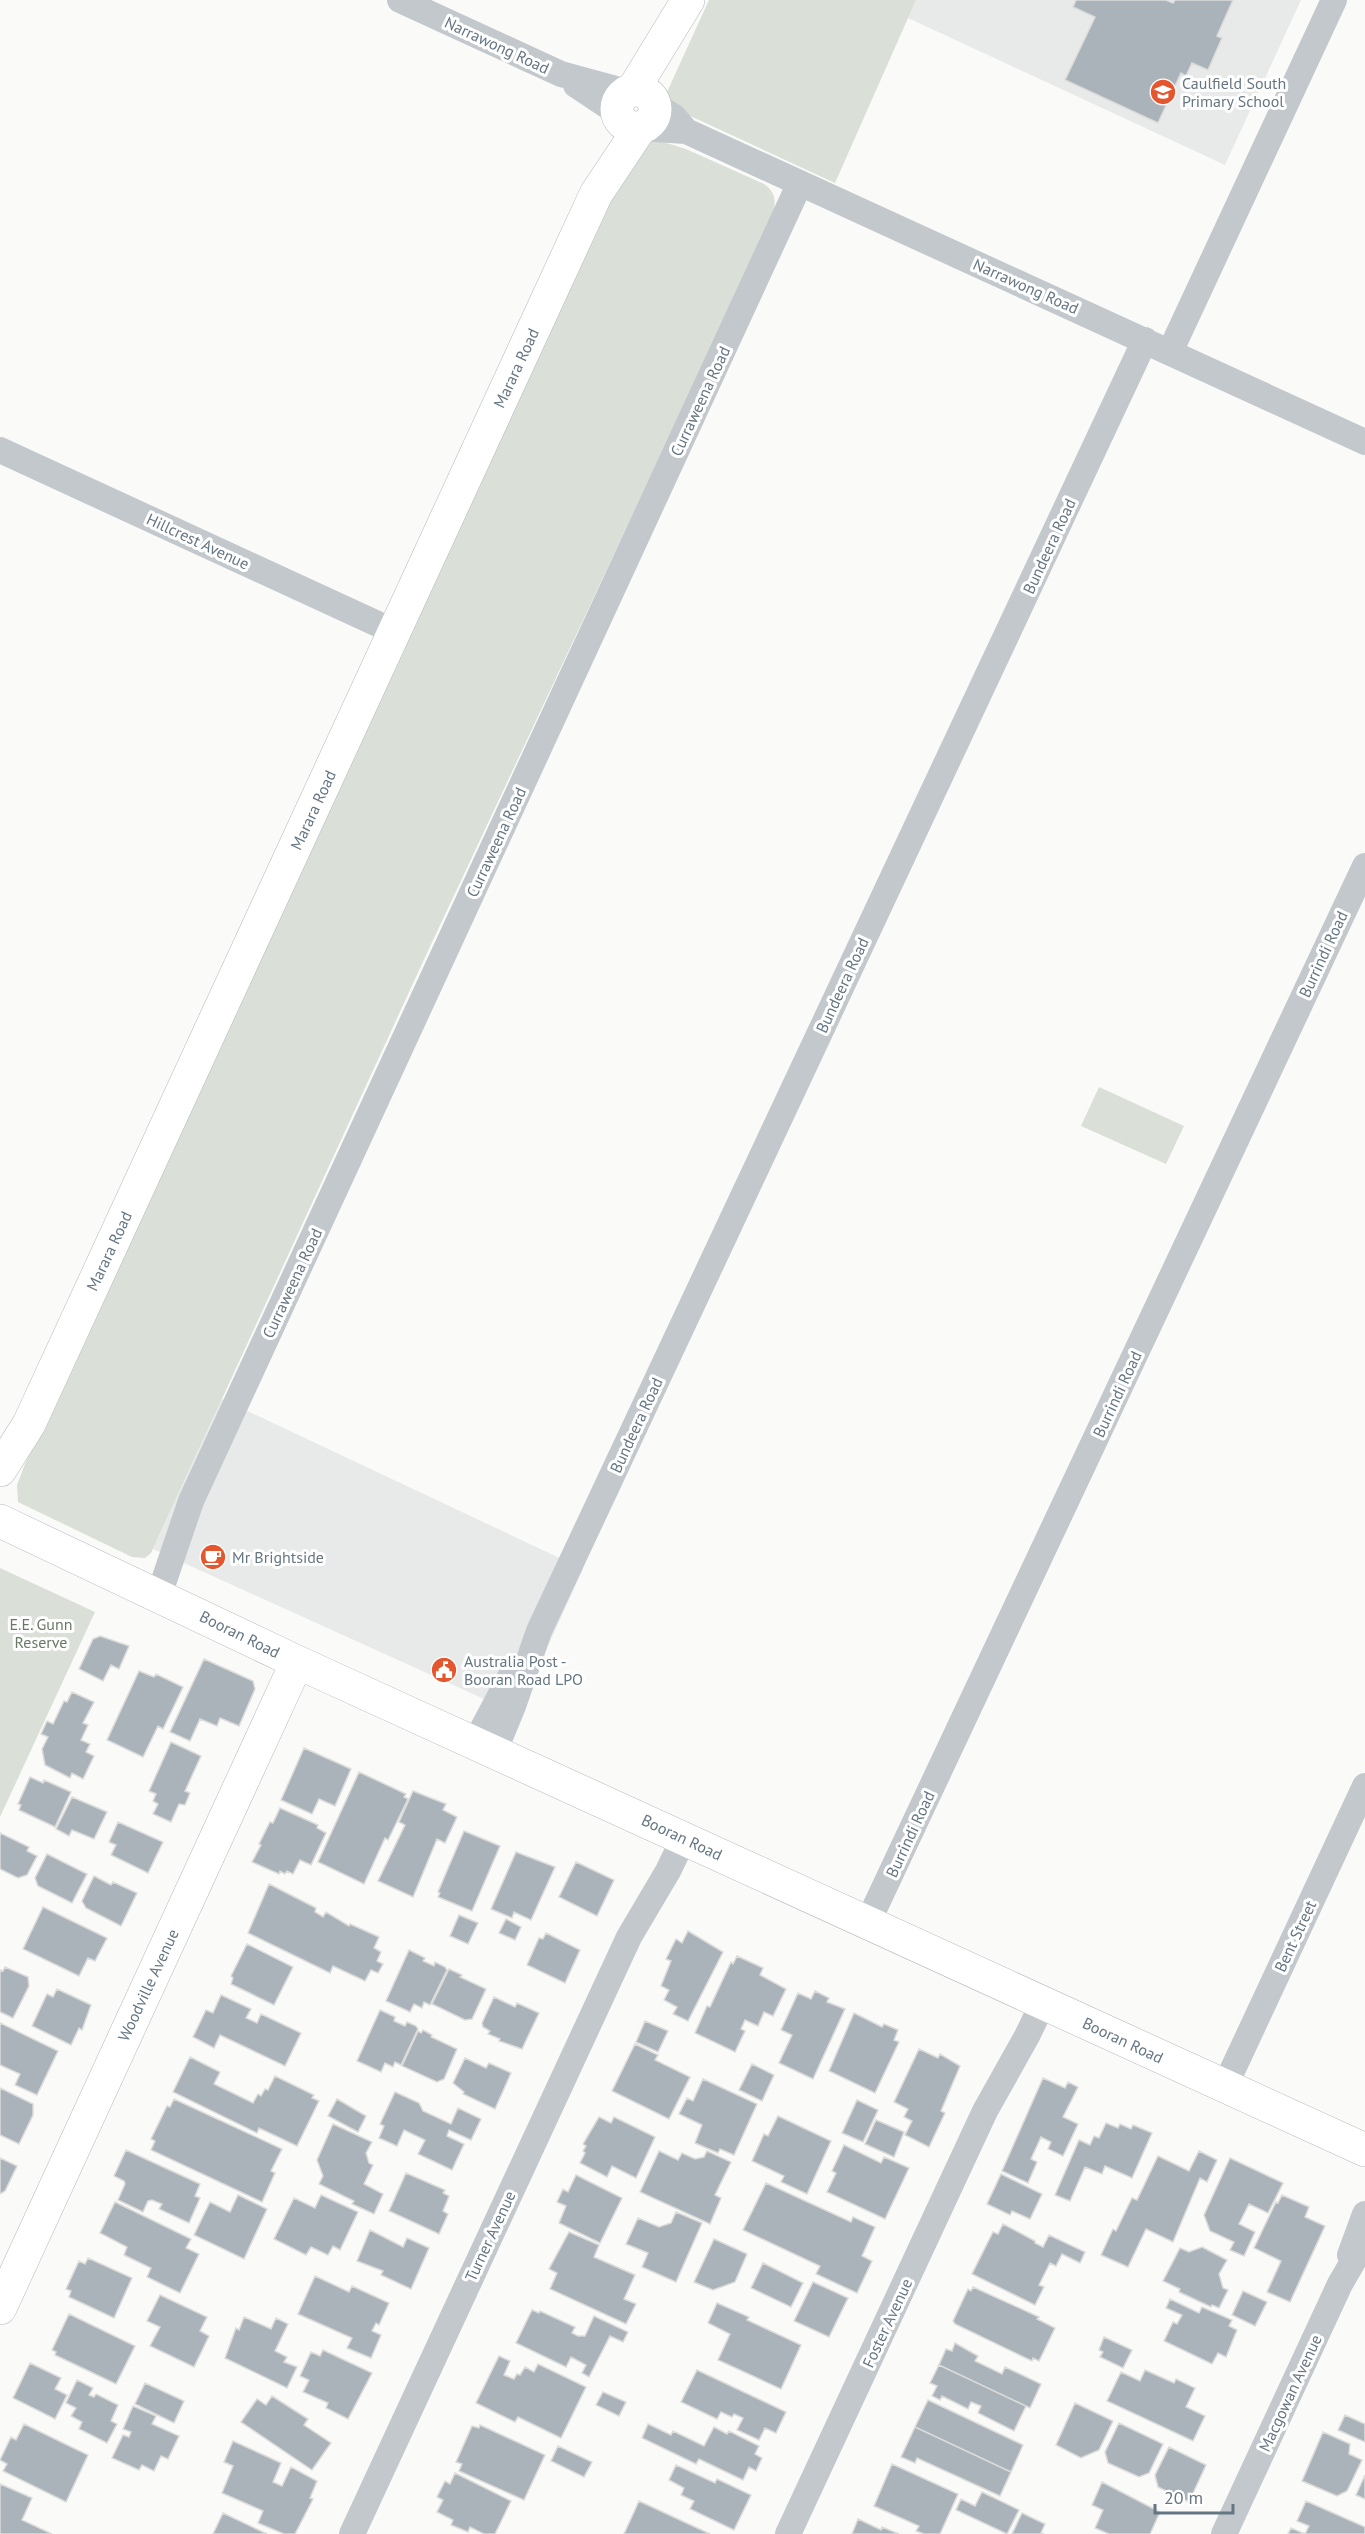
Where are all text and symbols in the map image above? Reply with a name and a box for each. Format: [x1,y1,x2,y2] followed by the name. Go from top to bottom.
[441,12,553,78] street label: Narrawong Road
[1182,73,1286,111] place label: Caulfield South Primary School
[1148,77,1178,107] school or university icon: Caulfield South Primary School
[970,254,1082,318] street label: Narrawong Road
[489,325,543,411] street label: Marara Road
[666,343,734,459] street label: Curraweena Road
[1018,495,1080,597] street label: Bundeera Road
[143,508,253,574] street label: Hillcrest Avenue
[286,767,340,853] street label: Marara Road
[462,784,530,900] street label: Curraweena Road
[1294,908,1352,1000] street label: Burrindi Road
[811,934,873,1036] street label: Bundeera Road
[82,1208,136,1294] street label: Marara Road
[258,1225,326,1341] street label: Curraweena Road
[1088,1348,1146,1440] street label: Burrindi Road
[605,1374,667,1476] street label: Bundeera Road
[198,1542,228,1572] cafe icon: Mr Brightside
[232,1547,324,1567] place label: Mr Brightside
[197,1606,283,1662] street label: Booran Road
[10,1614,72,1652] park label: E.E. Gunn Reserve
[464,1651,583,1689] place label: Australia Post - Booran Road LPO
[429,1655,459,1685] public building icon: Australia Post - Booran Road LPO
[881,1788,939,1880] street label: Burrindi Road
[638,1810,726,1864] street label: Booran Road
[1270,1896,1321,1975] street label: Bent Street
[113,1926,183,2044] street label: Woodville Avenue
[1079,2013,1167,2067] street label: Booran Road
[460,2188,520,2284] street label: Turner Avenue
[858,2275,916,2371] street label: Foster Avenue
[1254,2331,1326,2455] street label: Macgowan Avenue
[1155,2477,1233,2515] scale bar
[1164,2486,1203,2509] text: 20 m

